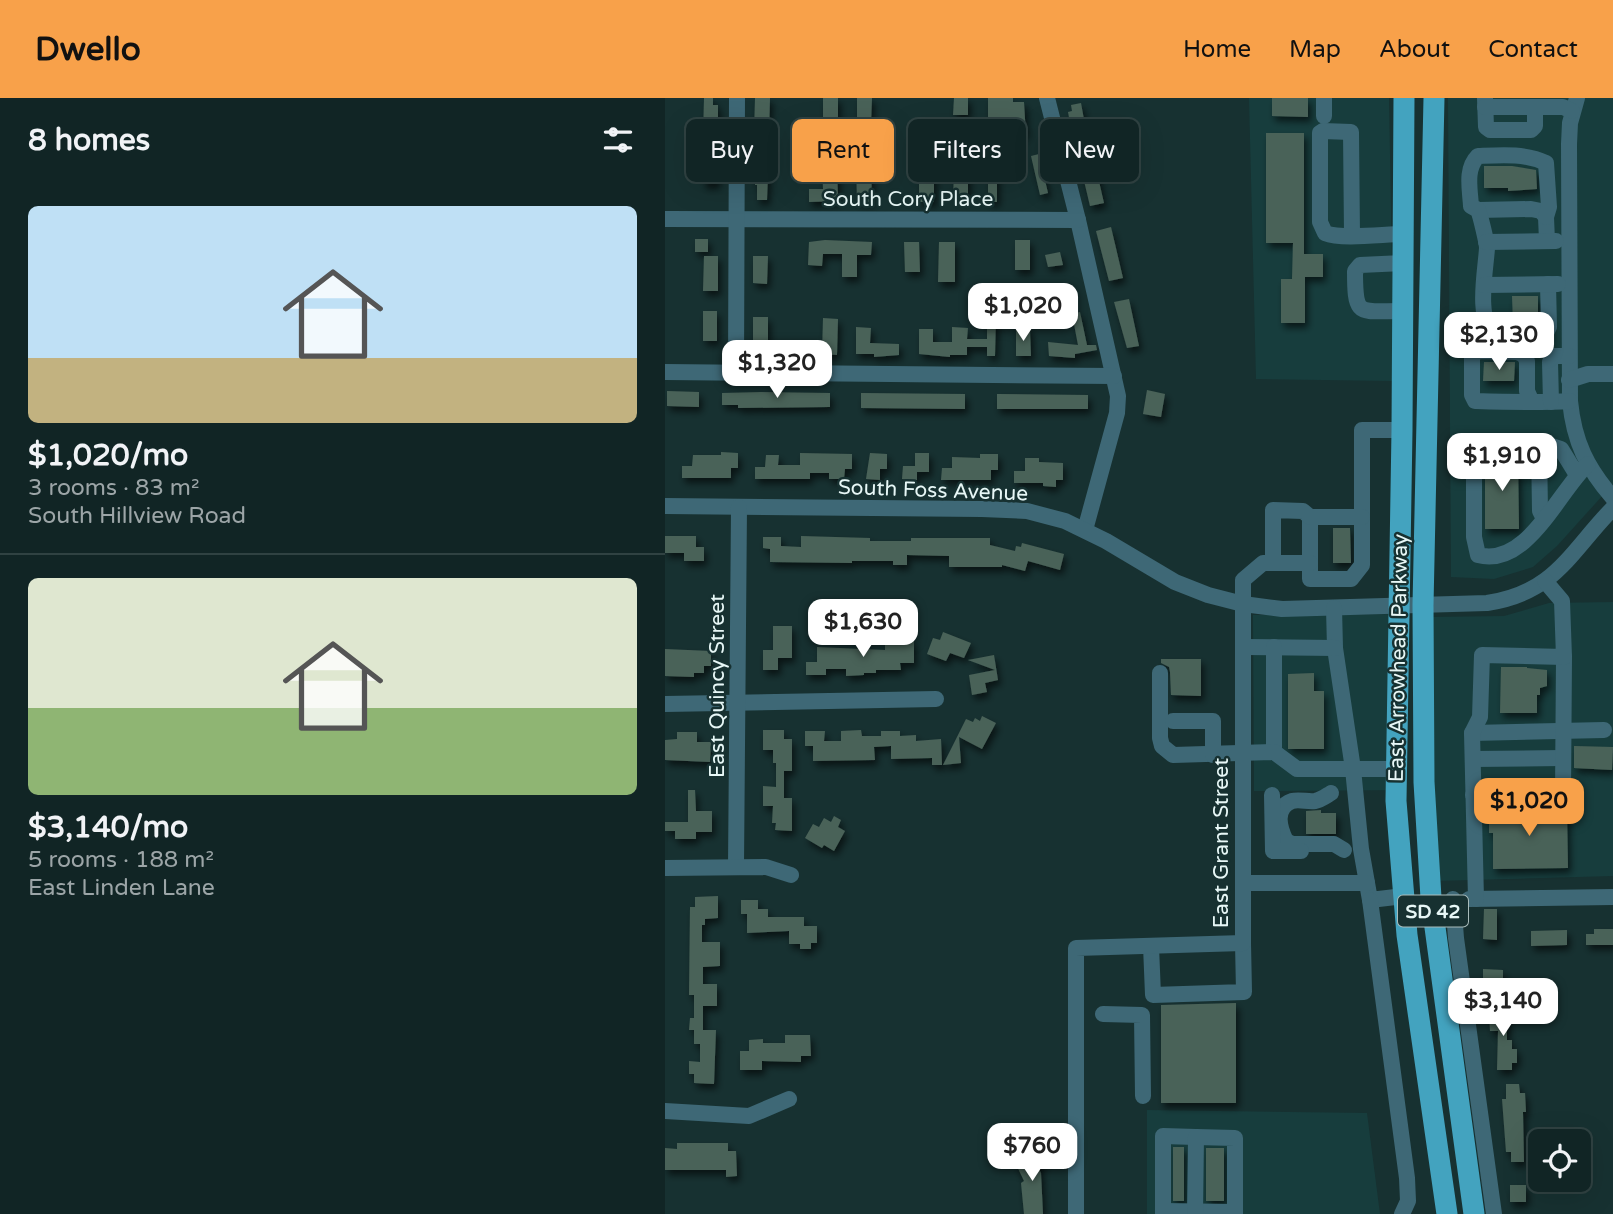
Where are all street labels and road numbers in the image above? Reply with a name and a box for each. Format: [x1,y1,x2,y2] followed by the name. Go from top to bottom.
[823,187,993,212] street label: South Cory Place
[837,475,1029,506] street label: South Foss Avenue
[1384,534,1413,782] street label: East Arrowhead Parkway
[705,594,730,778] street label: East Quincy Street
[1209,758,1234,928] street label: East Grant Street
[1398,896,1468,926] road number: SD 42

